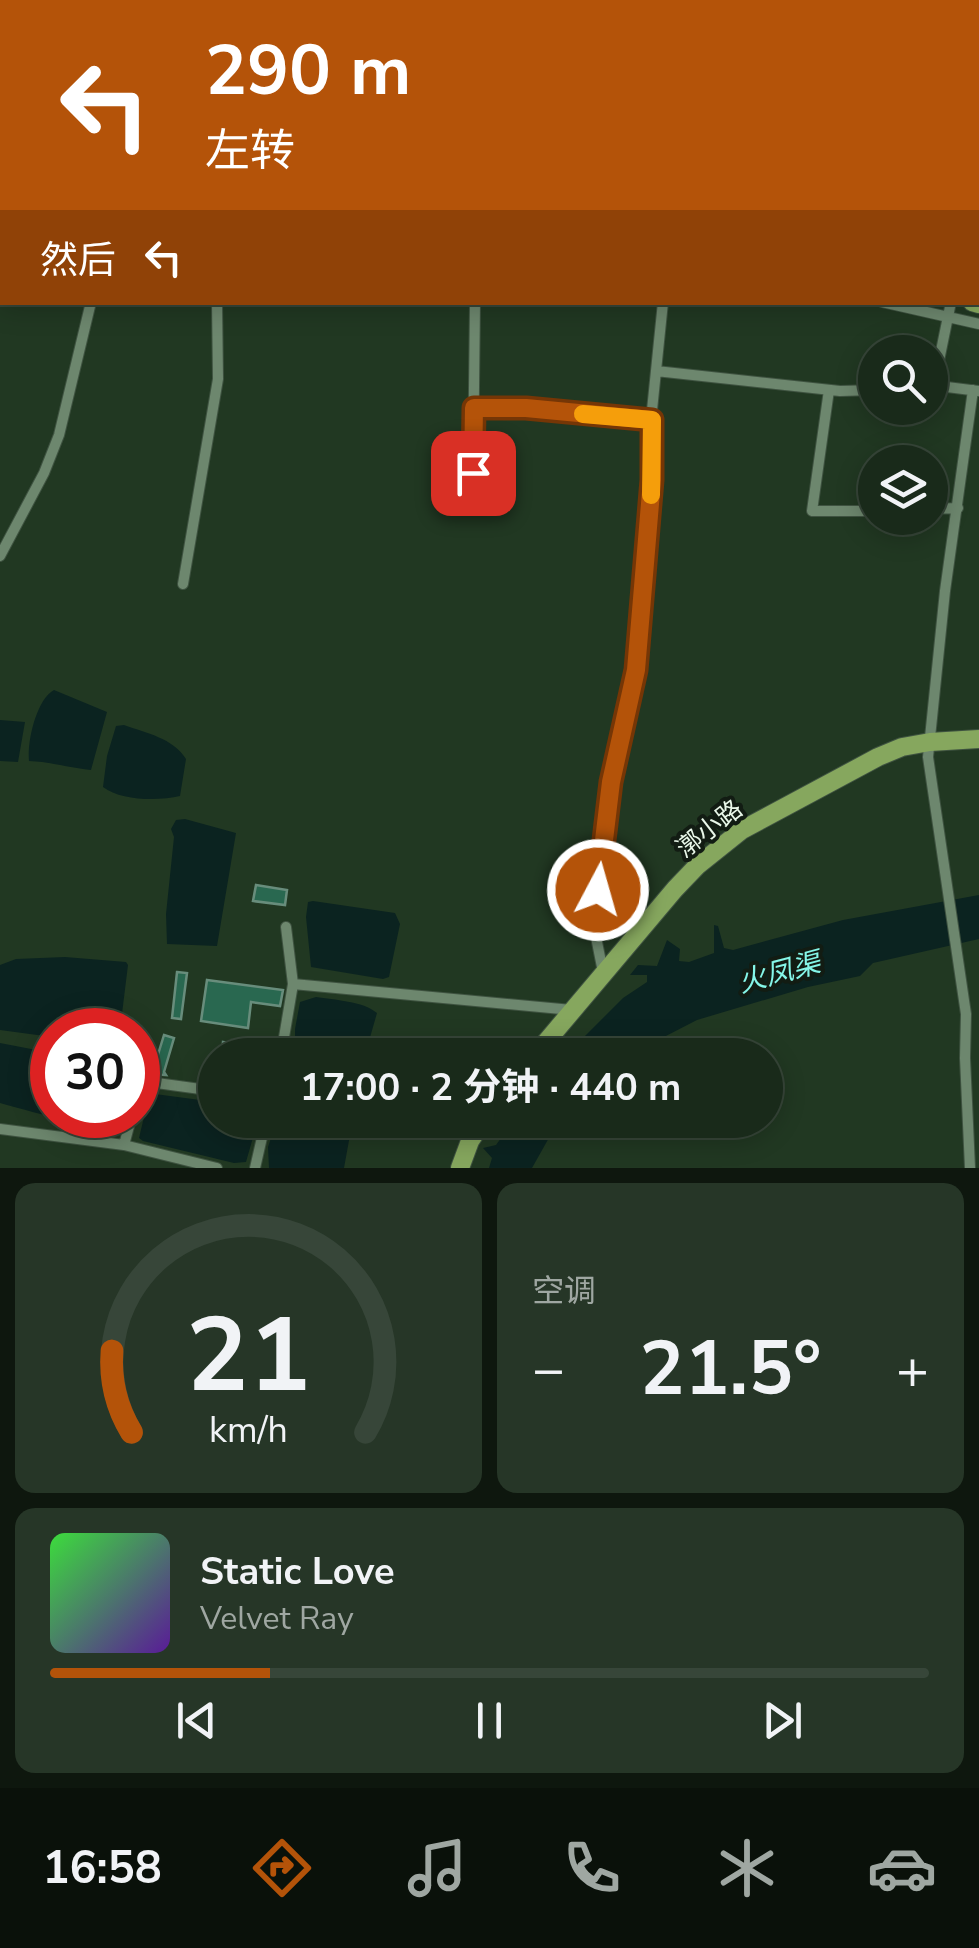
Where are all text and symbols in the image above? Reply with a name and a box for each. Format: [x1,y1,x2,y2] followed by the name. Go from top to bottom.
[205,23,411,119] text: 290 m
[40,40,170,170] icon: left
[205,121,295,182] text: 左转
[136,230,191,285] icon: left
[40,235,116,286] text: 然后
[858,335,948,535] map controls
[858,335,948,425] button: search
[431,431,516,516] pin
[858,445,948,535] button: layers
[446,446,501,501] icon: arrive
[670,792,750,865] street label: 漷小路
[546,838,650,942] position arrow
[734,943,829,1002] water label: 火凤渠
[30,1008,160,1138] speed limit sign: 30
[300,1062,681,1113] text: 17:00 · 2 分钟 · 440 m
[532,1270,596,1313] text: 空调
[186,1285,311,1427] text: 21
[639,1318,822,1420] text: 21.5°
[532,1332,565,1407] text: −
[896,1332,929,1407] text: +
[209,1406,288,1455] text: km/h
[200,1546,395,1597] text: Static Love
[200,1597,354,1640] text: Velvet Ray
[169,1693,224,1748] icon: previous
[462,1693,517,1748] icon: pause
[755,1693,810,1748] icon: next
[247,1833,317,1903] icon: directions
[402,1833,472,1903] icon: music
[557,1833,627,1903] icon: phone
[712,1833,782,1903] icon: climate
[867,1833,937,1903] icon: car
[42,1838,162,1899] text: 16:58

